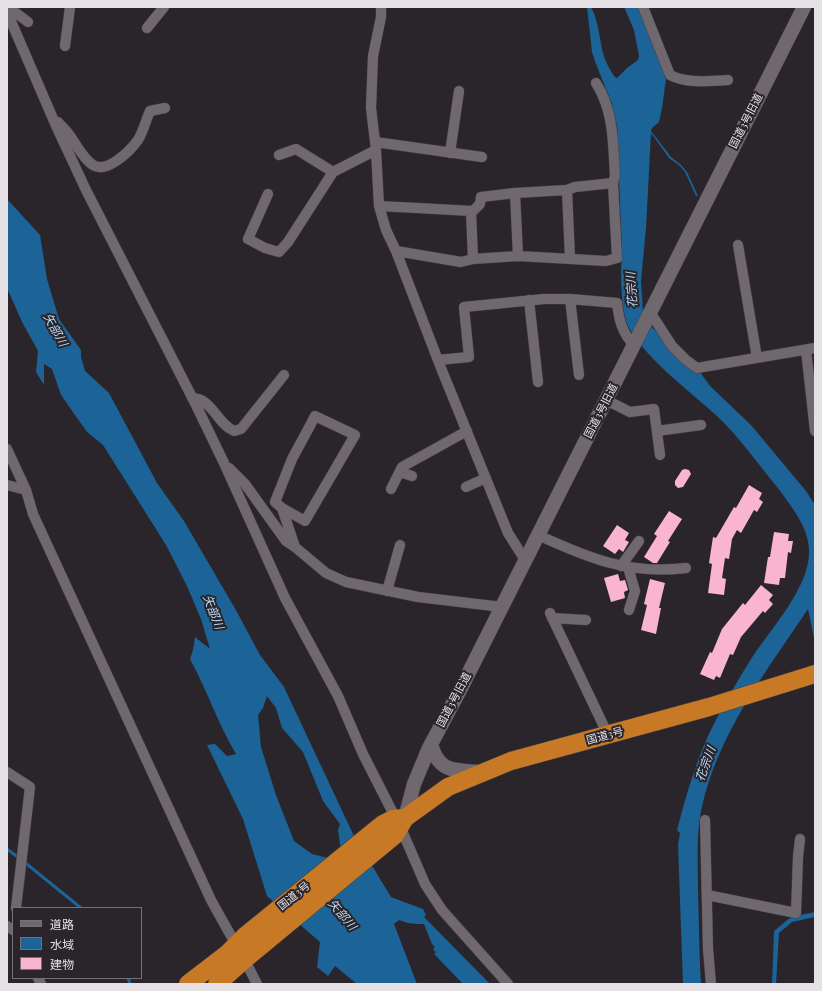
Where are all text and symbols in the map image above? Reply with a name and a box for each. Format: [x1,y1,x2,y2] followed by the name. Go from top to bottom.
[727,91,765,151] street label: 国道3号旧道
[624,272,640,308] water label: 花宗川
[40,311,70,349] water label: 矢部川
[582,381,620,441] street label: 国道3号旧道
[200,593,226,631] water label: 矢部川
[434,670,474,730] street label: 国道3号旧道
[585,725,625,747] street label: 国道3号
[693,745,719,783] water label: 花宗川
[275,879,313,913] street label: 国道3号
[325,897,359,933] water label: 矢部川
[12,907,142,979] legend
[50,916,74,932] text: 道路
[50,936,74,952] text: 水域
[50,956,74,972] text: 建物

